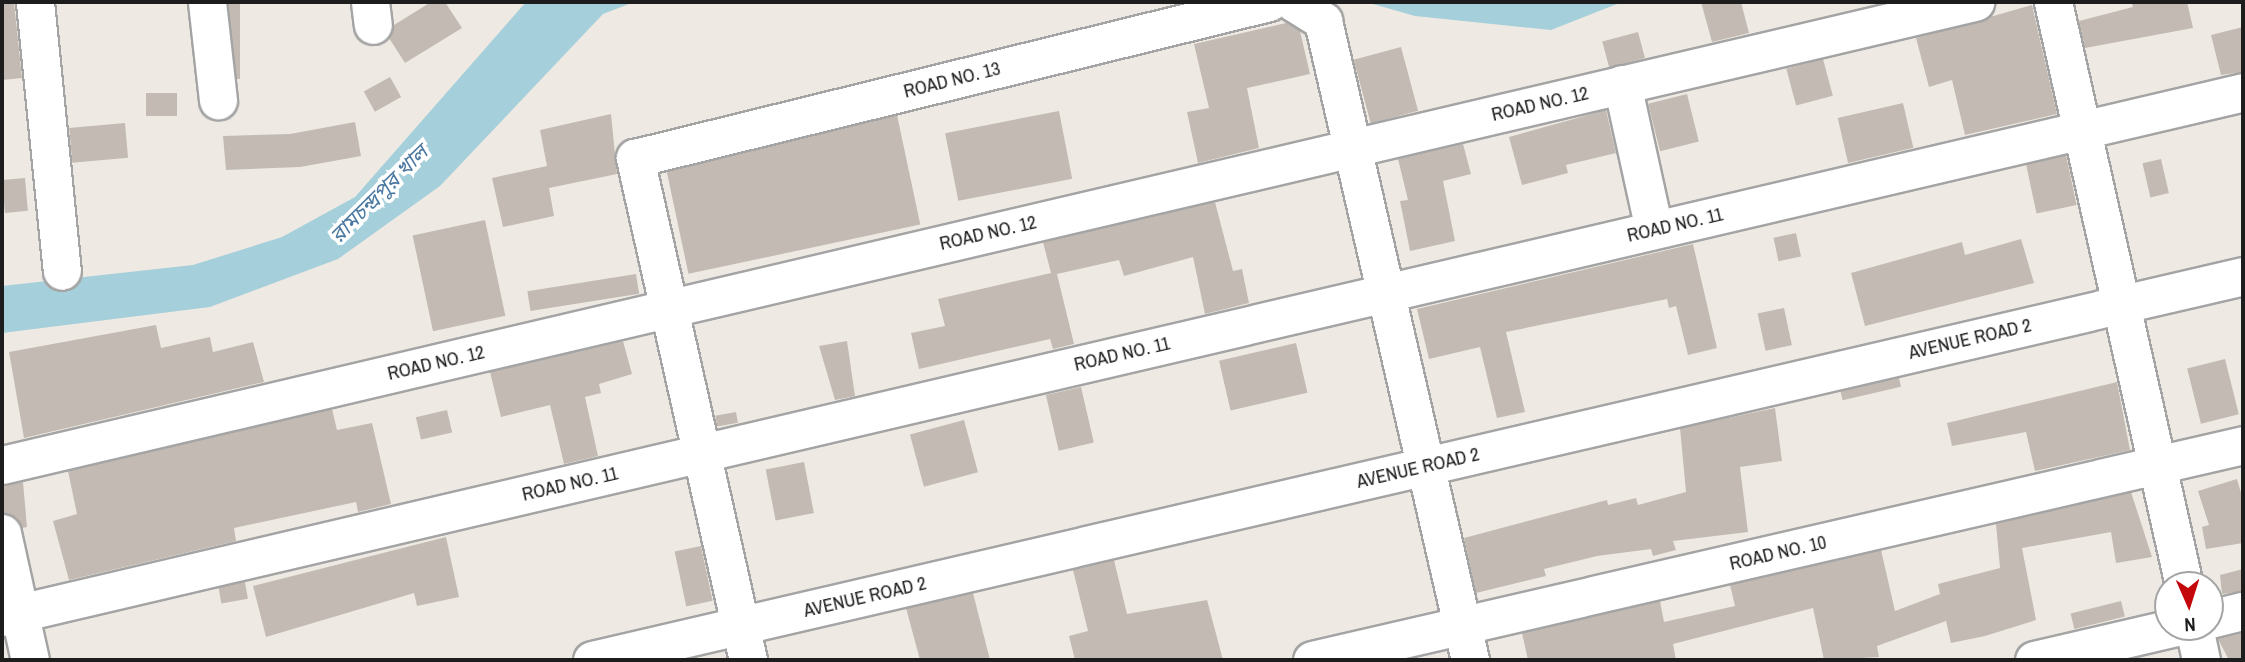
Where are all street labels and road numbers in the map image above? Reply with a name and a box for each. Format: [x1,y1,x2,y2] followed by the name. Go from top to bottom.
[901,57,1003,103] street label: ROAD NO. 13
[1489,82,1591,126] street label: ROAD NO. 12
[1625,203,1725,247] street label: ROAD NO. 11
[937,211,1039,255] street label: ROAD NO. 12
[1906,314,2034,364] street label: AVENUE ROAD 2
[1072,332,1172,376] street label: ROAD NO. 11
[385,341,487,385] street label: ROAD NO. 12
[1354,443,1482,493] street label: AVENUE ROAD 2
[520,462,620,506] street label: ROAD NO. 11
[1727,531,1829,575] street label: ROAD NO. 10
[801,572,929,622] street label: AVENUE ROAD 2

